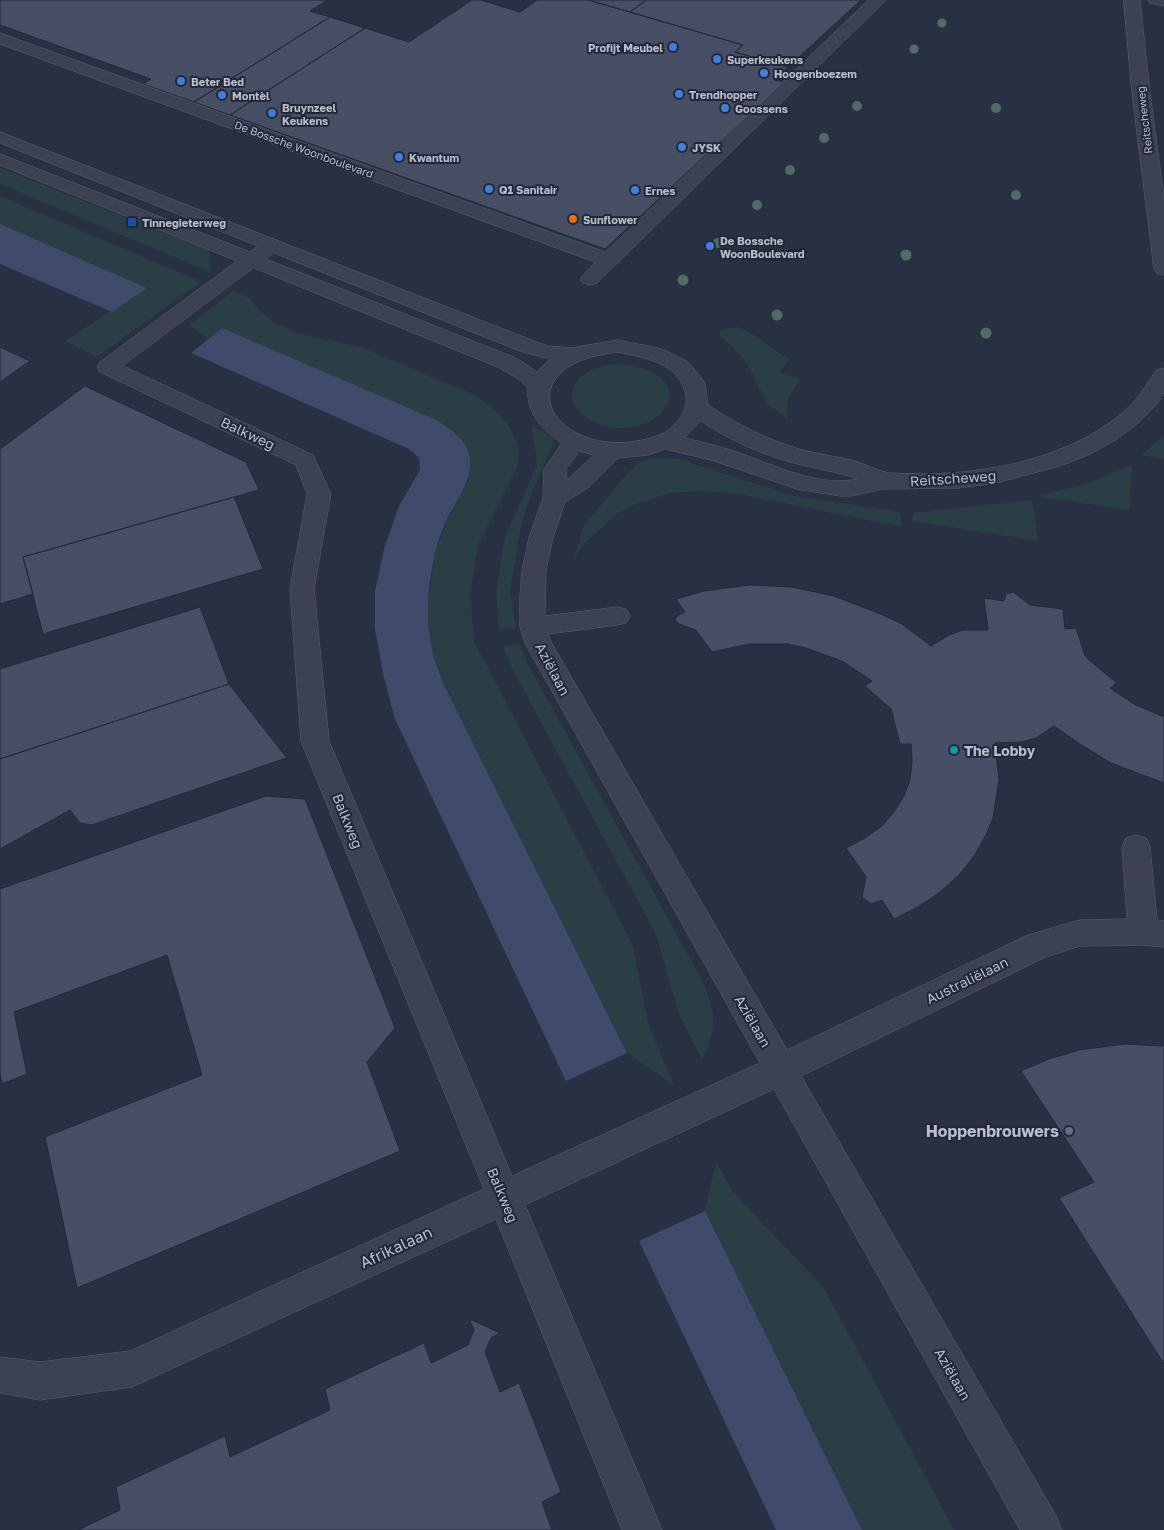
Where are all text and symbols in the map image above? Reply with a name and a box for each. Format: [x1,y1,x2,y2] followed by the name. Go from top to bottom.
[588,41,663,54] place label: Profijt Meubel
[667,41,679,53] marker: Profijt Meubel
[711,53,723,65] marker: Superkeukens
[727,53,803,66] place label: Superkeukens
[758,67,770,79] marker: Hoogenboezem
[774,67,857,80] place label: Hoogenboezem
[175,75,187,87] marker: Beter Bed
[191,75,244,88] place label: Beter Bed
[1133,86,1155,154] street label: Reitscheweg
[673,88,685,100] marker: Trendhopper
[689,88,758,101] place label: Trendhopper
[216,89,228,101] marker: Montèl
[232,89,270,102] place label: Montèl
[282,101,336,127] place label: Bruynzeel Keukens
[719,102,731,114] marker: Goossens
[735,102,788,115] place label: Goossens
[266,107,278,119] marker: Bruynzeel Keukens
[233,118,375,180] street label: De Bossche Woonboulevard
[676,141,688,153] marker: JYSK
[692,141,721,154] place label: JYSK
[393,151,405,163] marker: Kwantum
[409,151,460,164] place label: Kwantum
[483,183,495,195] marker: Q1 Sanitair
[499,183,558,196] place label: Q1 Sanitair
[629,184,641,196] marker: Ernes
[645,184,675,197] place label: Ernes
[567,213,579,225] marker: Sunflower
[583,213,638,226] place label: Sunflower
[126,216,138,228] marker: Tinnegieterweg
[142,216,226,229] place label: Tinnegieterweg
[720,234,805,260] place label: De Bossche WoonBoulevard
[704,240,716,252] marker: De Bossche WoonBoulevard
[218,413,278,453] street label: Balkweg
[909,467,997,489] street label: Reitscheweg
[532,640,574,698] street label: Aziëlaan
[964,742,1036,759] place label: The Lobby
[948,744,960,756] marker: The Lobby
[329,791,367,851] street label: Balkweg
[923,953,1011,1007] street label: Australiëlaan
[731,992,775,1050] street label: Aziëlaan
[926,1121,1059,1141] place label: Hoppenbrouwers
[1063,1125,1075,1137] marker: Hoppenbrouwers
[484,1165,522,1225] street label: Balkweg
[357,1222,435,1272] street label: Afrikalaan
[931,1345,975,1403] street label: Aziëlaan

